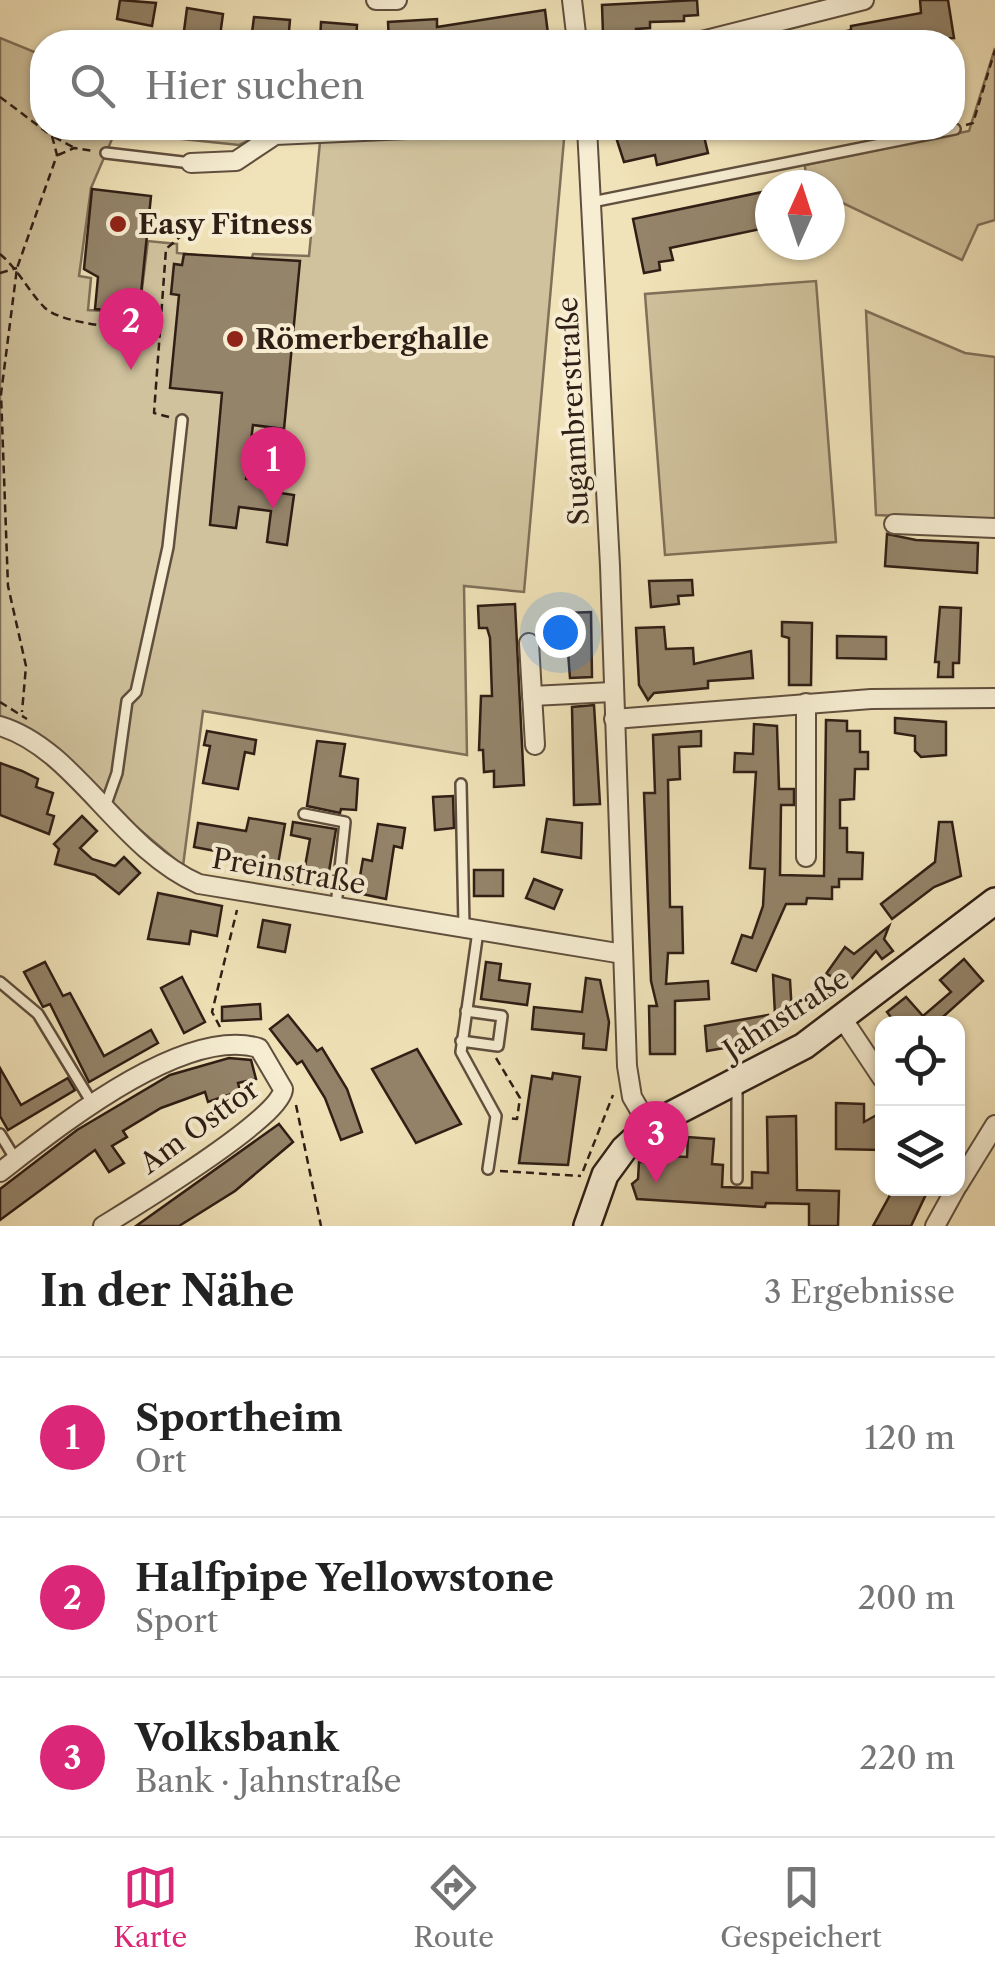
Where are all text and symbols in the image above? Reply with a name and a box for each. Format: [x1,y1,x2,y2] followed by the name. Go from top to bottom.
[30,30,965,140] search box
[65,58,120,113] icon: search
[145,62,365,109] text: Hier suchen
[755,170,845,260] north arrow
[138,207,313,241] place label: Easy Fitness
[107,213,129,235] marker: Easy Fitness
[98,288,164,370] pin: 2
[550,296,596,526] street label: Sugambrerstraße
[255,322,489,356] place label: Römerberghalle
[224,328,246,350] marker: Römerberghalle
[240,426,306,509] pin: 1
[535,607,586,658] your location
[210,841,368,901] street label: Preinstraße
[713,961,855,1069] street label: Jahnstraße
[875,1016,965,1196] map controls
[875,1016,965,1106] button: locate
[132,1071,265,1181] street label: Am Osttor
[624,1100,688,1183] pin: 3
[875,1106,965,1196] button: layers
[40,1265,294,1317] text: In der Nähe
[764,1272,955,1311] text: 3 Ergebnisse
[135,1394,343,1441] text: Sportheim
[65,1418,80,1457] text: 1
[865,1418,955,1457] text: 120 m
[135,1441,186,1480] text: Ort
[135,1554,554,1601] text: Halfpipe Yellowstone
[63,1578,82,1617] text: 2
[858,1578,955,1617] text: 200 m
[135,1601,218,1640] text: Sport
[135,1714,339,1761] text: Volksbank
[63,1738,82,1777] text: 3
[860,1738,955,1777] text: 220 m
[135,1761,401,1800] text: Bank · Jahnstraße
[113,1860,187,1954] tab: Karte
[414,1860,494,1954] tab: Route
[720,1860,882,1954] tab: Gespeichert

